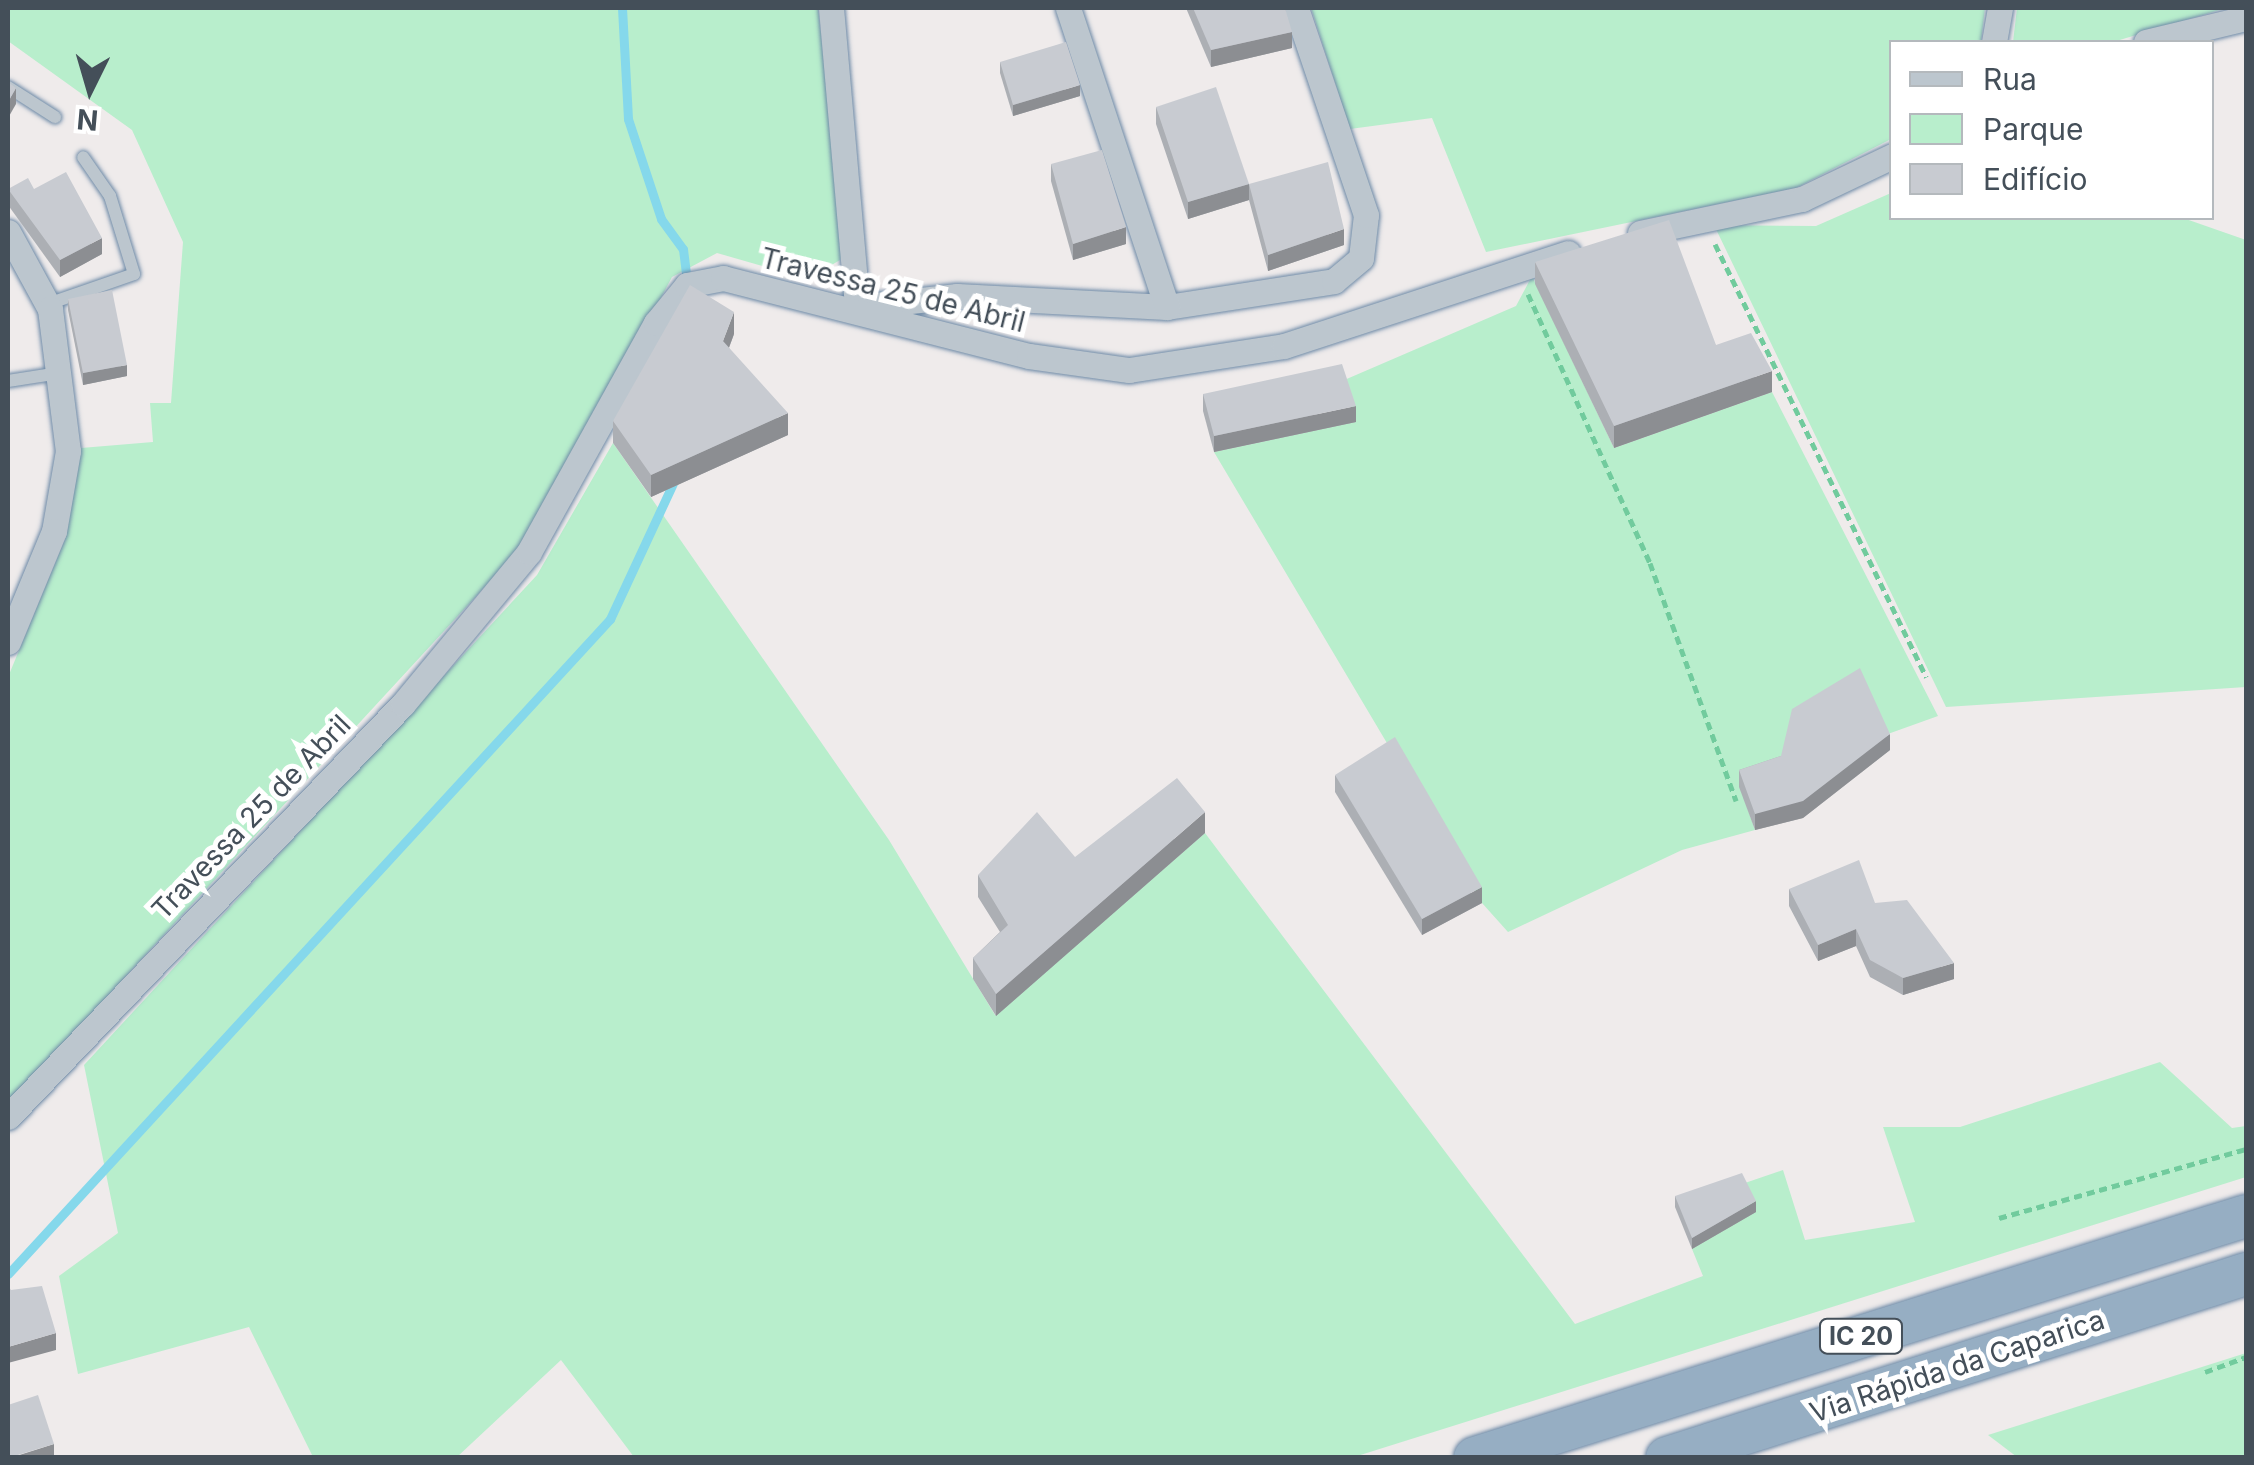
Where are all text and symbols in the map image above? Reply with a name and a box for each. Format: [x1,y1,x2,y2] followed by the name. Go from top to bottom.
[40,40,140,140] north arrow
[1889,40,2214,220] legend
[1983,61,2037,97] text: Rua
[75,102,99,138] text: N
[1983,111,2083,147] text: Parque
[1983,161,2087,197] text: Edifício
[757,241,1029,339] street label: Travessa 25 de Abril
[145,708,357,926] street label: Travessa 25 de Abril
[1805,1302,2109,1430] street label: Via Rápida da Caparica
[1818,1316,1904,1356] road number: IC 20

